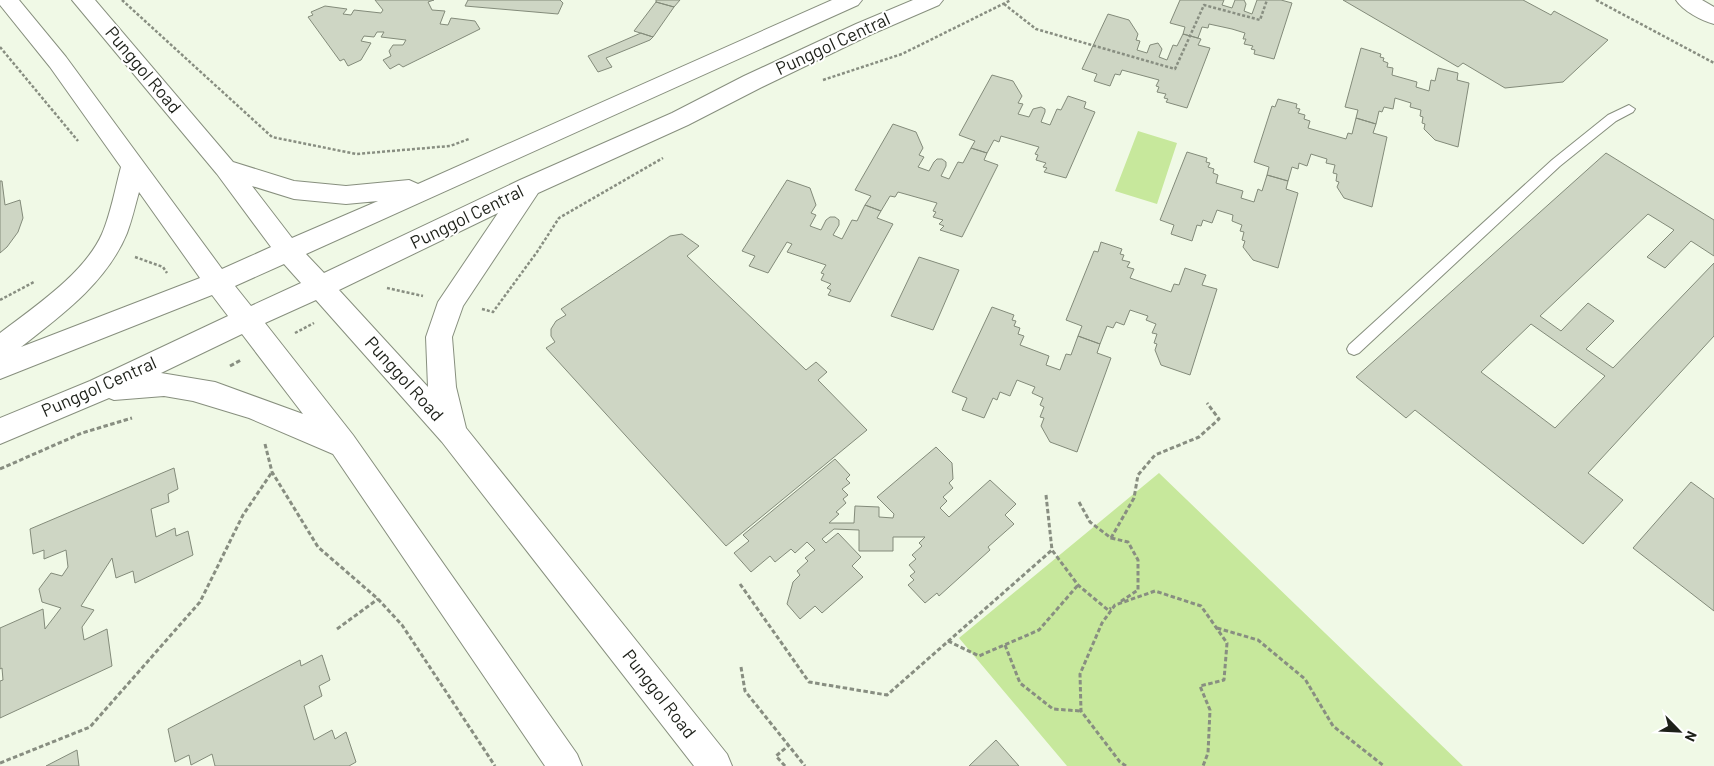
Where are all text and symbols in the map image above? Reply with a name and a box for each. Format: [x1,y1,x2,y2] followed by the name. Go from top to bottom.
[772,7,893,79] street label: Punggol Central
[101,21,186,117] street label: Punggol Road
[406,179,527,253] street label: Punggol Central
[361,331,449,425] street label: Punggol Road
[38,351,159,421] street label: Punggol Central
[618,645,701,742] street label: Punggol Road
[1654,706,1704,756] north arrow
[1682,729,1701,744] text: N

